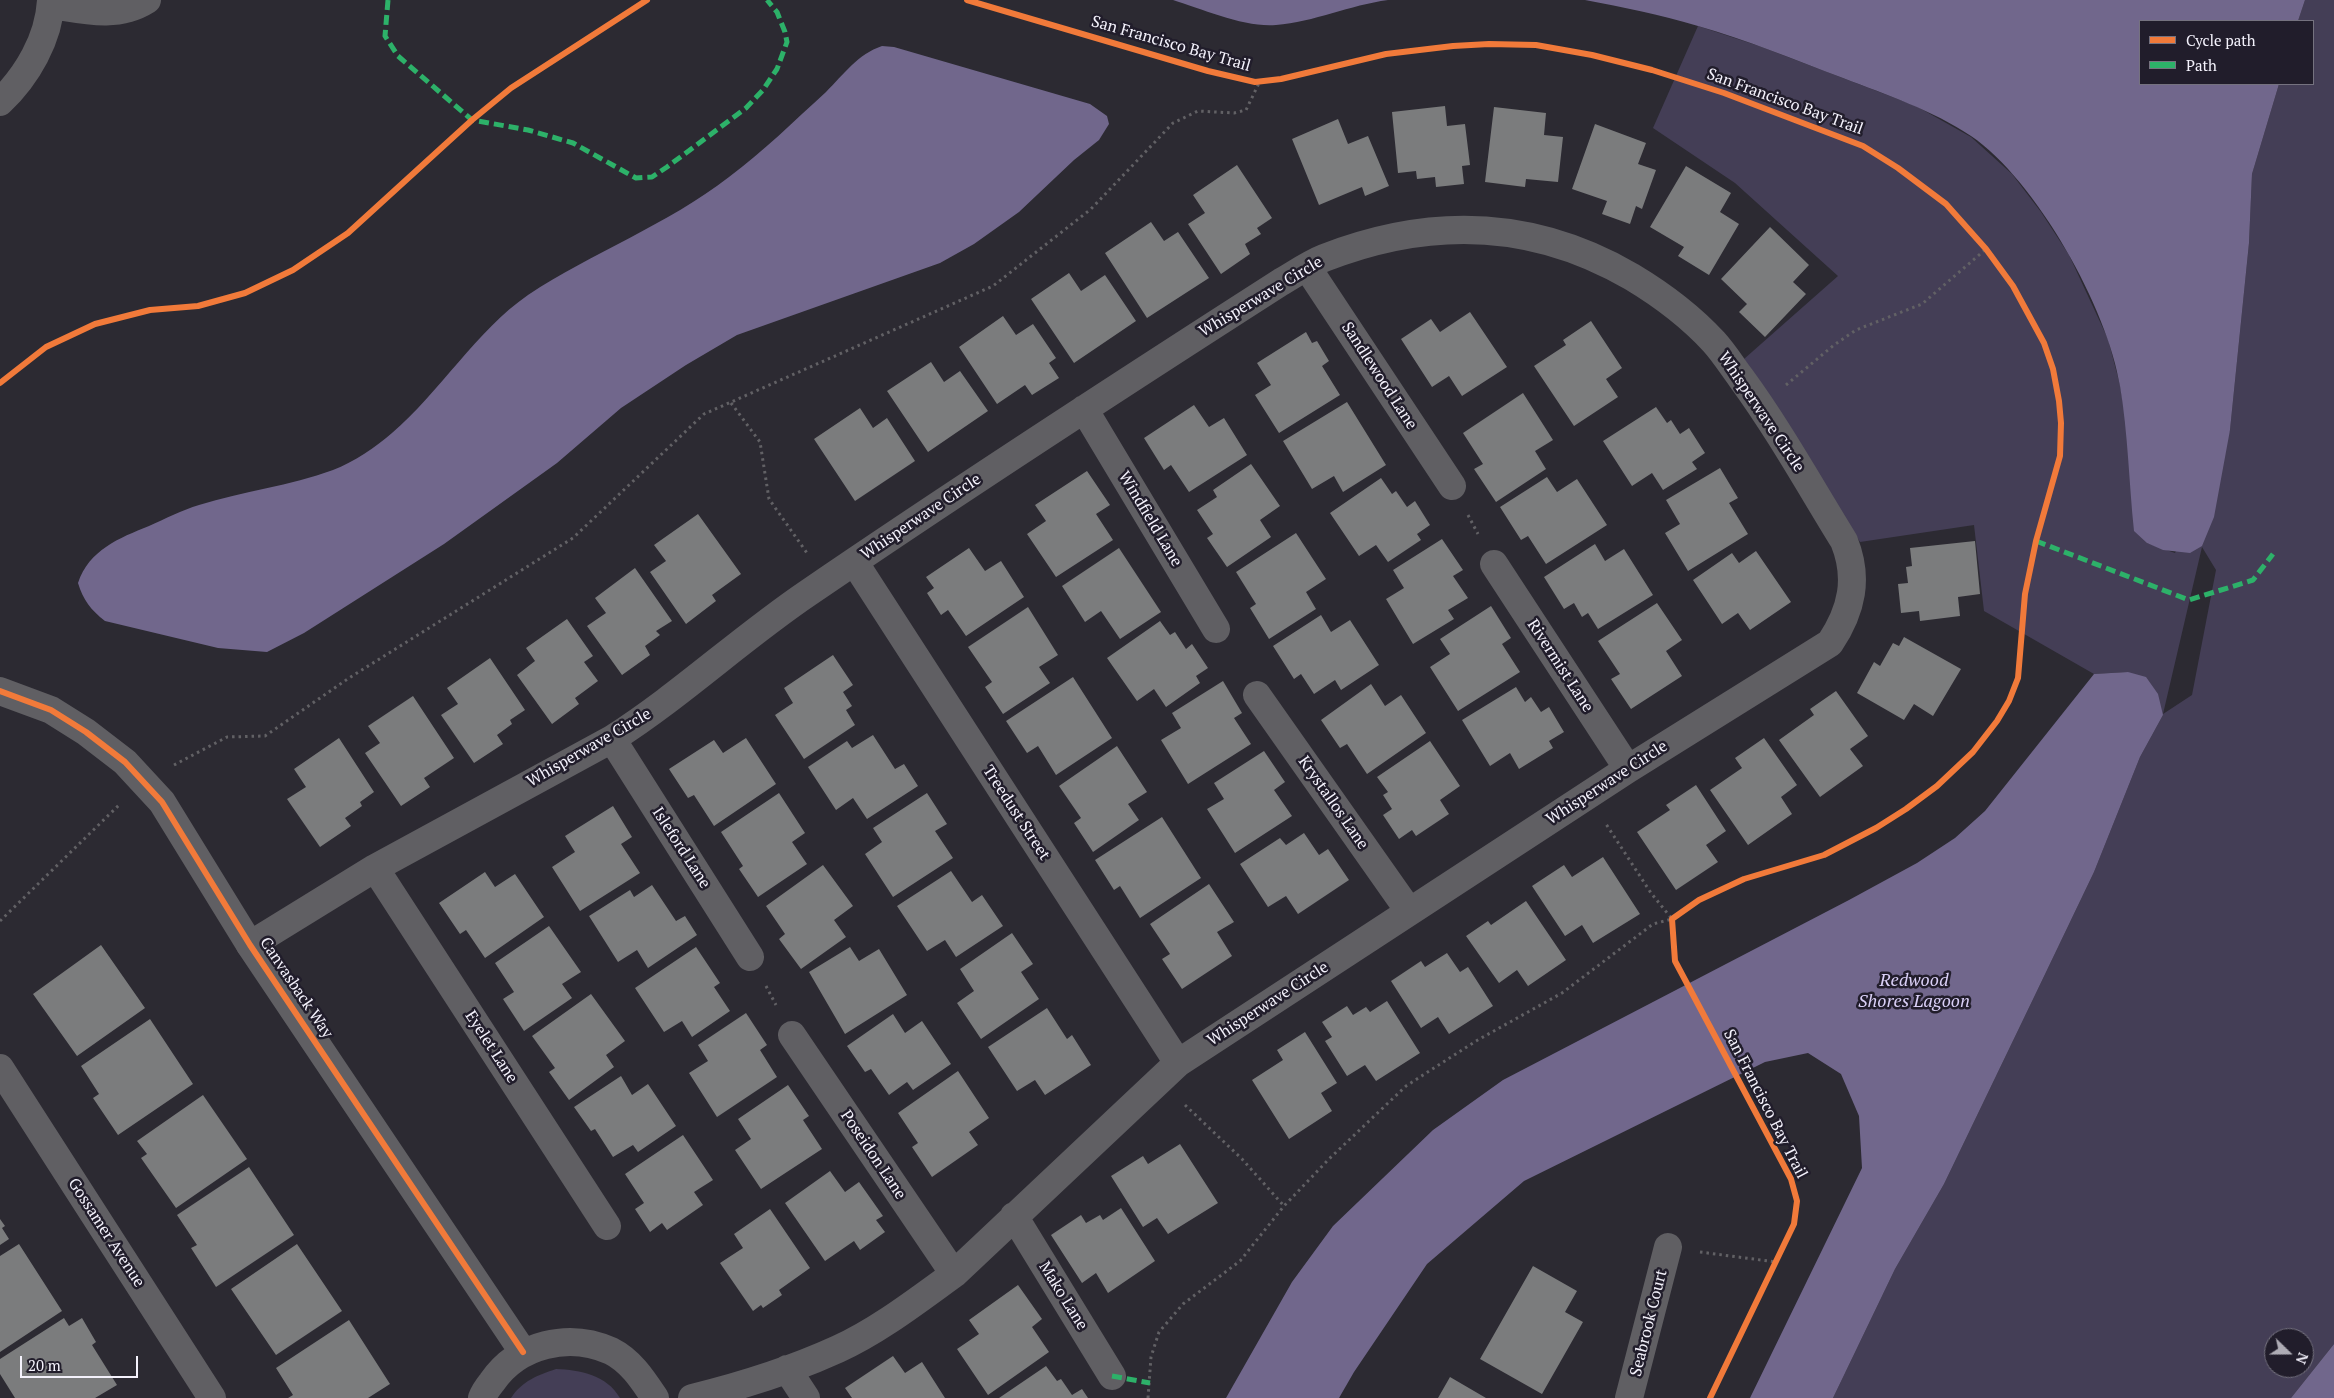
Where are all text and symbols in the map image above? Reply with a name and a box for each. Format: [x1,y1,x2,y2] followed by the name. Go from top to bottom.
[1089,12,1253,76] street label: San Francisco Bay Trail
[2139,20,2314,85] legend
[2186,30,2256,50] text: Cycle path
[2186,55,2217,75] text: Path
[1704,65,1866,139] street label: San Francisco Bay Trail
[1196,253,1326,341] street label: Whisperwave Circle
[1337,319,1421,433] street label: Sandlewood Lane
[1714,348,1808,476] street label: Whisperwave Circle
[1114,468,1186,570] street label: Windfield Lane
[857,470,985,564] street label: Whisperwave Circle
[1523,616,1597,716] street label: Rivermist Lane
[523,705,655,791] street label: Whisperwave Circle
[1543,737,1671,829] street label: Whisperwave Circle
[1294,753,1372,853] street label: Krystallos Lane
[978,762,1054,864] street label: Treedust Street
[648,804,714,892] street label: Isleford Lane
[255,934,337,1042] street label: Canvasback Way
[1204,958,1332,1050] street label: Whisperwave Circle
[1858,970,1970,1012] water label: Redwood Shores Lagoon
[461,1007,521,1087] street label: Eyelet Lane
[1719,1026,1811,1182] street label: San Francisco Bay Trail
[836,1107,910,1203] street label: Poseidon Lane
[64,1175,148,1291] street label: Gossamer Avenue
[1034,1258,1092,1334] street label: Mako Lane
[1626,1268,1672,1378] street label: Seabrook Court
[2264,1328,2314,1378] north arrow
[22,1346,140,1378] scale bar
[2292,1350,2313,1367] text: N
[28,1355,61,1375] text: 20 m

